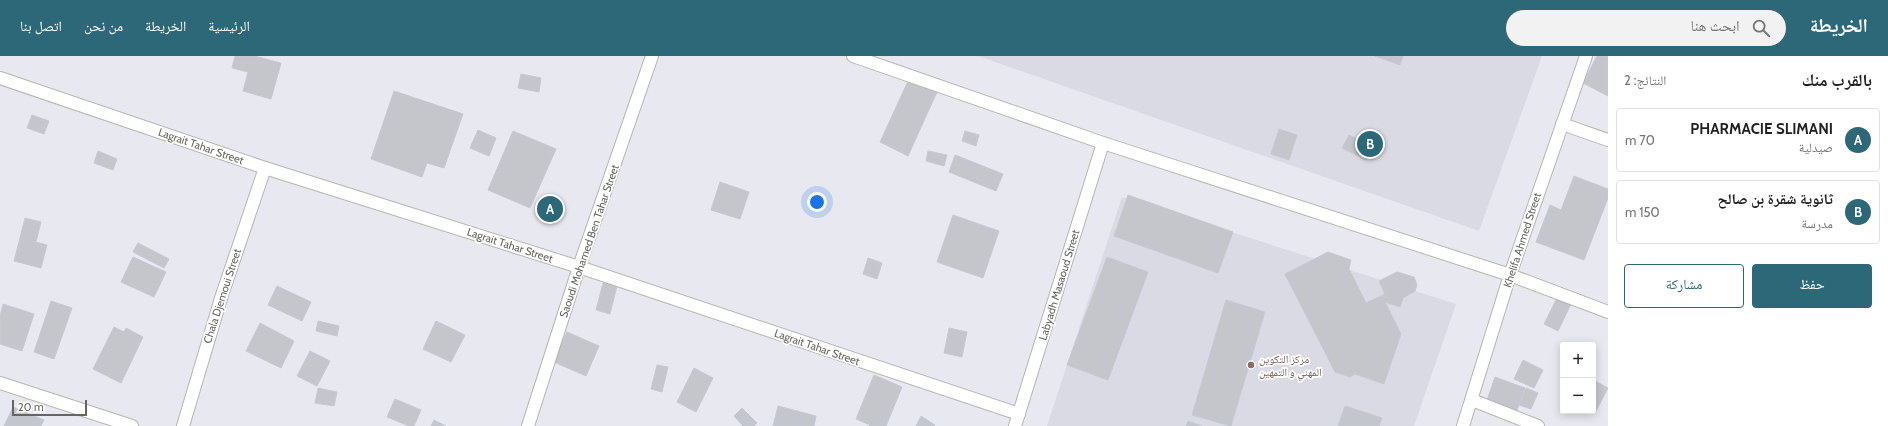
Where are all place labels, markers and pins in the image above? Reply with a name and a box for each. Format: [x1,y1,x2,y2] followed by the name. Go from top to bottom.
[1357,129,1383,159] pin: B
[537,194,563,224] pin: A
[1259,352,1322,381] place label: مركز التكوين المهني و التمهين
[1246,360,1256,370] marker: مركز التكوين المهني و التمهين

